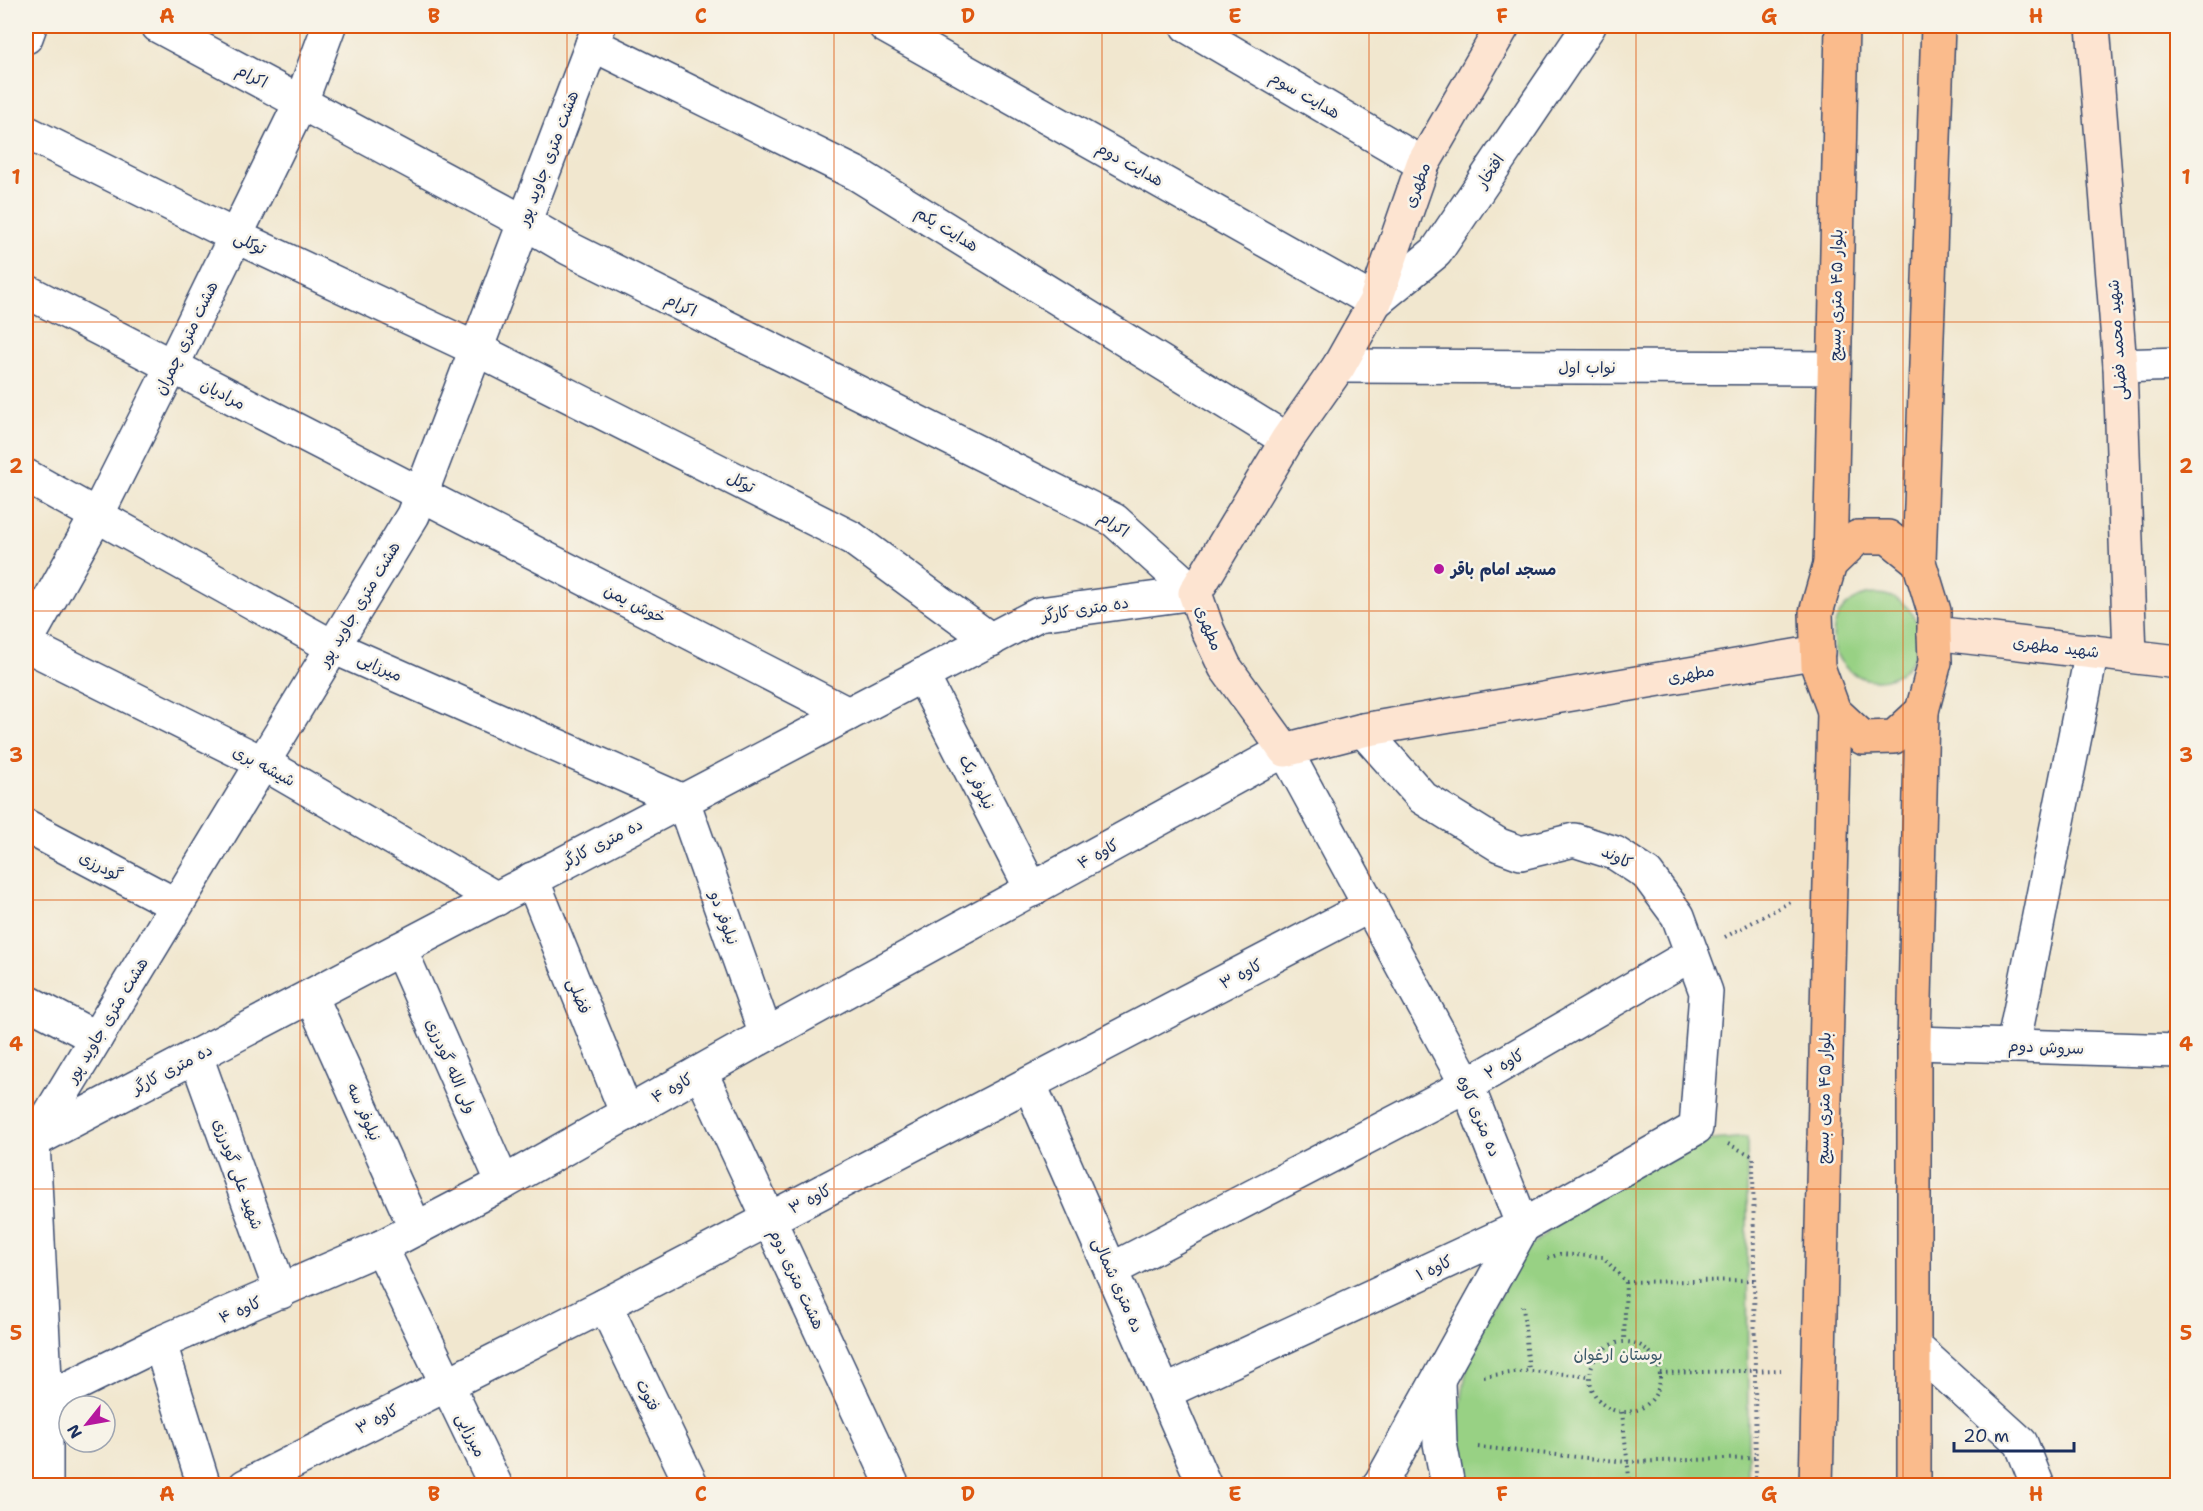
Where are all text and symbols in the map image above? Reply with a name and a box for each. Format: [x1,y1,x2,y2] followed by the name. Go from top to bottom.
[159,3,175,29] text: A
[428,3,440,29] text: B
[695,3,707,29] text: C
[961,3,975,29] text: D
[1228,3,1242,29] text: E
[1496,3,1508,29] text: F
[1761,3,1777,29] text: G
[2029,3,2043,29] text: H
[232,59,271,95] street label: اکرام
[1265,66,1344,125] street label: هدایت سوم
[512,88,583,230] street label: هشت متری جاوید پور
[1092,137,1167,193] street label: هدایت دوم
[1470,150,1509,194] street label: افتخار
[1399,159,1435,211] street label: مطهری
[11,164,21,190] text: 1
[2181,164,2191,190] text: 1
[911,201,982,258] street label: هدایت یکم
[231,227,270,260] street label: توکلی
[1824,229,1848,361] street label: بلوار ۴۵ متری بسیج
[149,278,223,398] street label: هشت متری چمران
[2102,279,2132,401] street label: شهید محمد فضلی
[661,288,700,323] street label: اکرام
[1558,357,1616,378] street label: نواب اول
[197,374,249,414] street label: مرادیان
[9,453,23,479] text: 2
[2179,453,2193,479] text: 2
[724,466,759,498] street label: توکل
[1094,506,1133,544] street label: اکرام
[312,537,405,672] street label: هشت متری جاوید پور
[1449,559,1556,582] place label: مسجد امام باقر
[1432,562,1446,576] marker: مسجد امام باقر
[600,579,670,629] street label: خوش یمن
[1038,592,1130,627] street label: ده متری کارگر
[1190,602,1228,654] street label: مطهری
[2012,631,2100,663] street label: شهید مطهری
[354,648,406,686] street label: میرزایی
[1666,660,1716,688] street label: مطهری
[229,741,299,791] street label: شیشه بری
[9,742,23,768] text: 3
[2179,742,2193,768] text: 3
[954,751,1000,813] street label: نیلوفر یک
[556,814,646,873] street label: ده متری کارگر
[1074,834,1123,874] street label: کاوه ۴
[1598,840,1636,874] street label: کاوند
[76,846,126,886] street label: گودرزی
[704,887,743,948] street label: نیلوفر دو
[60,953,153,1088] street label: هشت متری جاوید پور
[1216,954,1266,994] street label: کاوه ۳
[562,975,596,1017] street label: فضلی
[421,1015,481,1117] street label: ولی الله گودرزی
[9,1031,23,1057] text: 4
[2179,1031,2193,1057] text: 4
[1812,1032,1836,1164] street label: بلوار ۴۵ متری بسیج
[2008,1035,2084,1061] street label: سروش دوم
[126,1039,216,1100] street label: ده متری کارگر
[1480,1044,1528,1084] street label: کاوه ۲
[648,1068,697,1108] street label: کاوه ۴
[1452,1072,1506,1160] street label: ده متری کاوه
[342,1080,386,1144] street label: نیلوفر سه
[208,1116,268,1232] street label: شهید علی گودرزی
[785,1179,835,1219] street label: کاوه ۳
[763,1225,829,1333] street label: هشت متری دوم
[1088,1234,1148,1336] street label: ده متری شمالی
[1412,1250,1456,1286] street label: کاوه ۱
[216,1292,265,1328] street label: کاوه ۴
[10,1320,22,1346] text: 5
[2180,1320,2192,1346] text: 5
[1573,1344,1663,1365] park label: بوستان ارغوان
[631,1376,665,1414] street label: فتوت
[57,1394,117,1454] north arrow
[352,1399,402,1439] street label: کاوه ۳
[451,1409,491,1461] street label: میرزایی
[1954,1415,2074,1453] scale bar
[62,1421,87,1442] text: N
[1963,1424,2009,1448] text: 20 m
[159,1481,175,1507] text: A
[428,1481,440,1507] text: B
[695,1481,707,1507] text: C
[961,1481,975,1507] text: D
[1228,1481,1242,1507] text: E
[1496,1481,1508,1507] text: F
[1761,1481,1777,1507] text: G
[2029,1481,2043,1507] text: H

